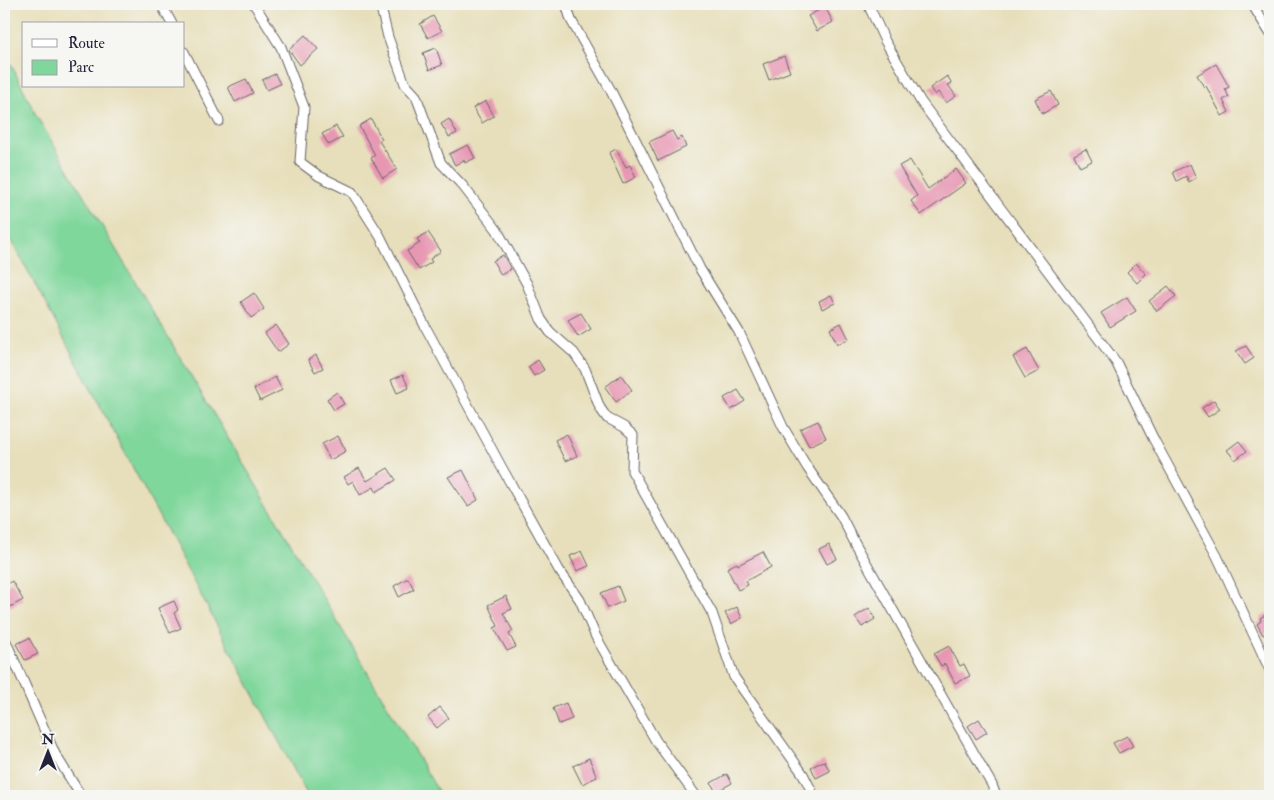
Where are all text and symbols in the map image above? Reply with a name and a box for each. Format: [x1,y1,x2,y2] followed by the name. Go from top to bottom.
[22,22,185,88] legend
[68,34,105,53] text: Route
[68,58,94,77] text: Parc
[22,728,72,778] north arrow
[41,731,55,748] text: N

